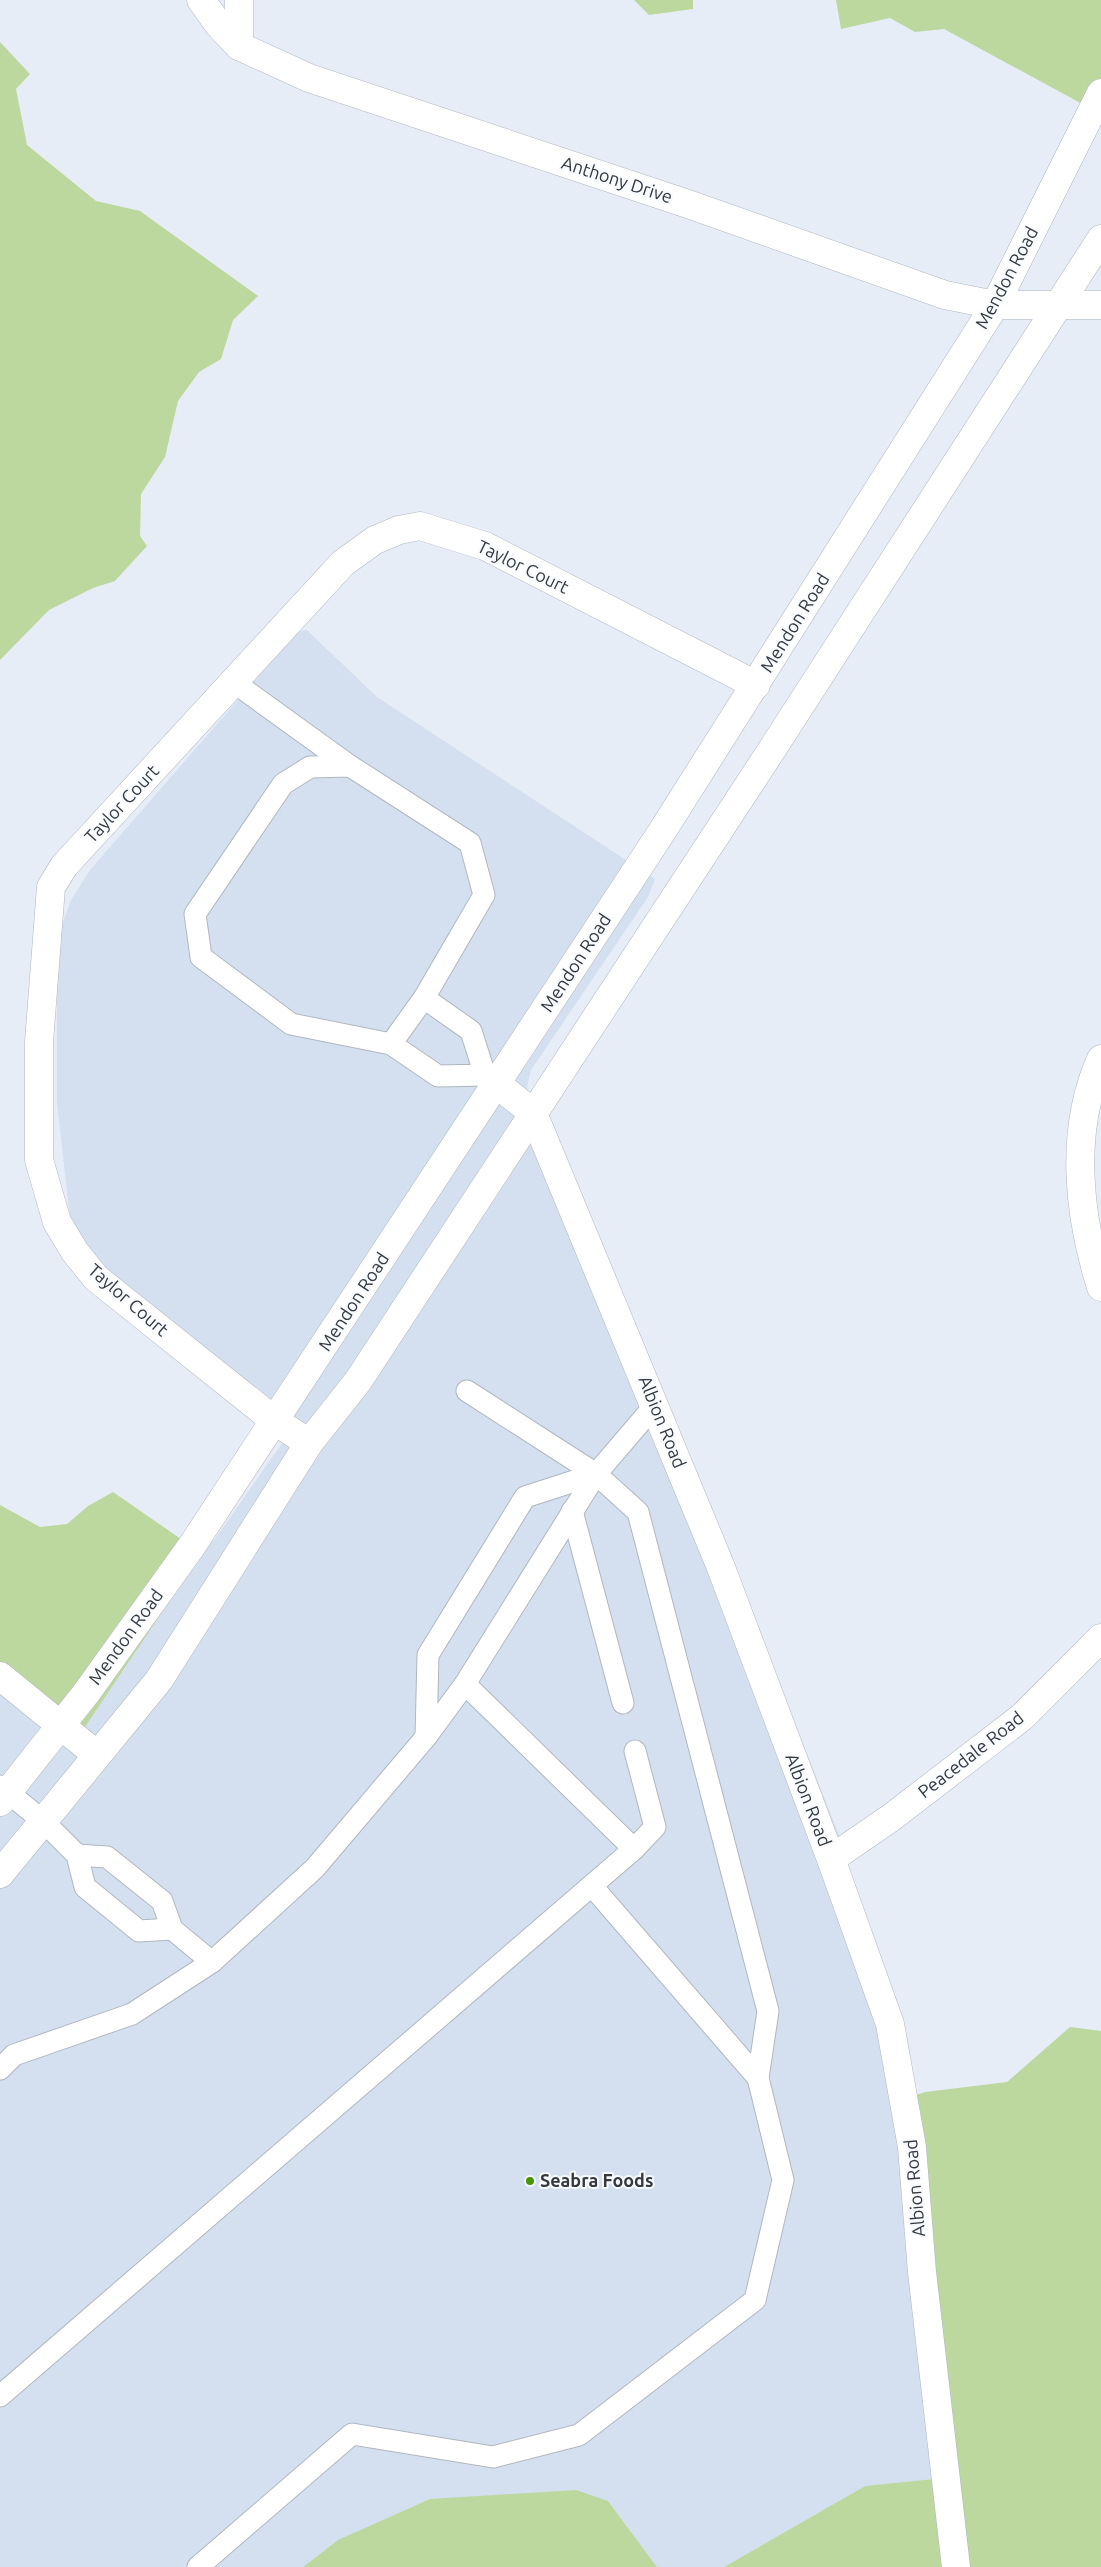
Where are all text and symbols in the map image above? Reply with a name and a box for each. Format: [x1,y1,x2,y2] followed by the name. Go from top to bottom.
[559,152,675,206] street label: Anthony Drive
[971,223,1041,332] street label: Mendon Road
[475,535,572,597] street label: Taylor Court
[756,569,833,676] street label: Mendon Road
[80,760,162,846] street label: Taylor Court
[536,910,614,1015] street label: Mendon Road
[314,1249,392,1354] street label: Mendon Road
[85,1259,173,1339] street label: Taylor Court
[635,1373,691,1471] street label: Albion Road
[84,1585,166,1688] street label: Mendon Road
[914,1707,1027,1801] street label: Peacedale Road
[782,1750,836,1849] street label: Albion Road
[900,2139,928,2238] street label: Albion Road
[540,2170,653,2190] place label: Seabra Foods
[524,2175,536,2187] marker: Seabra Foods

